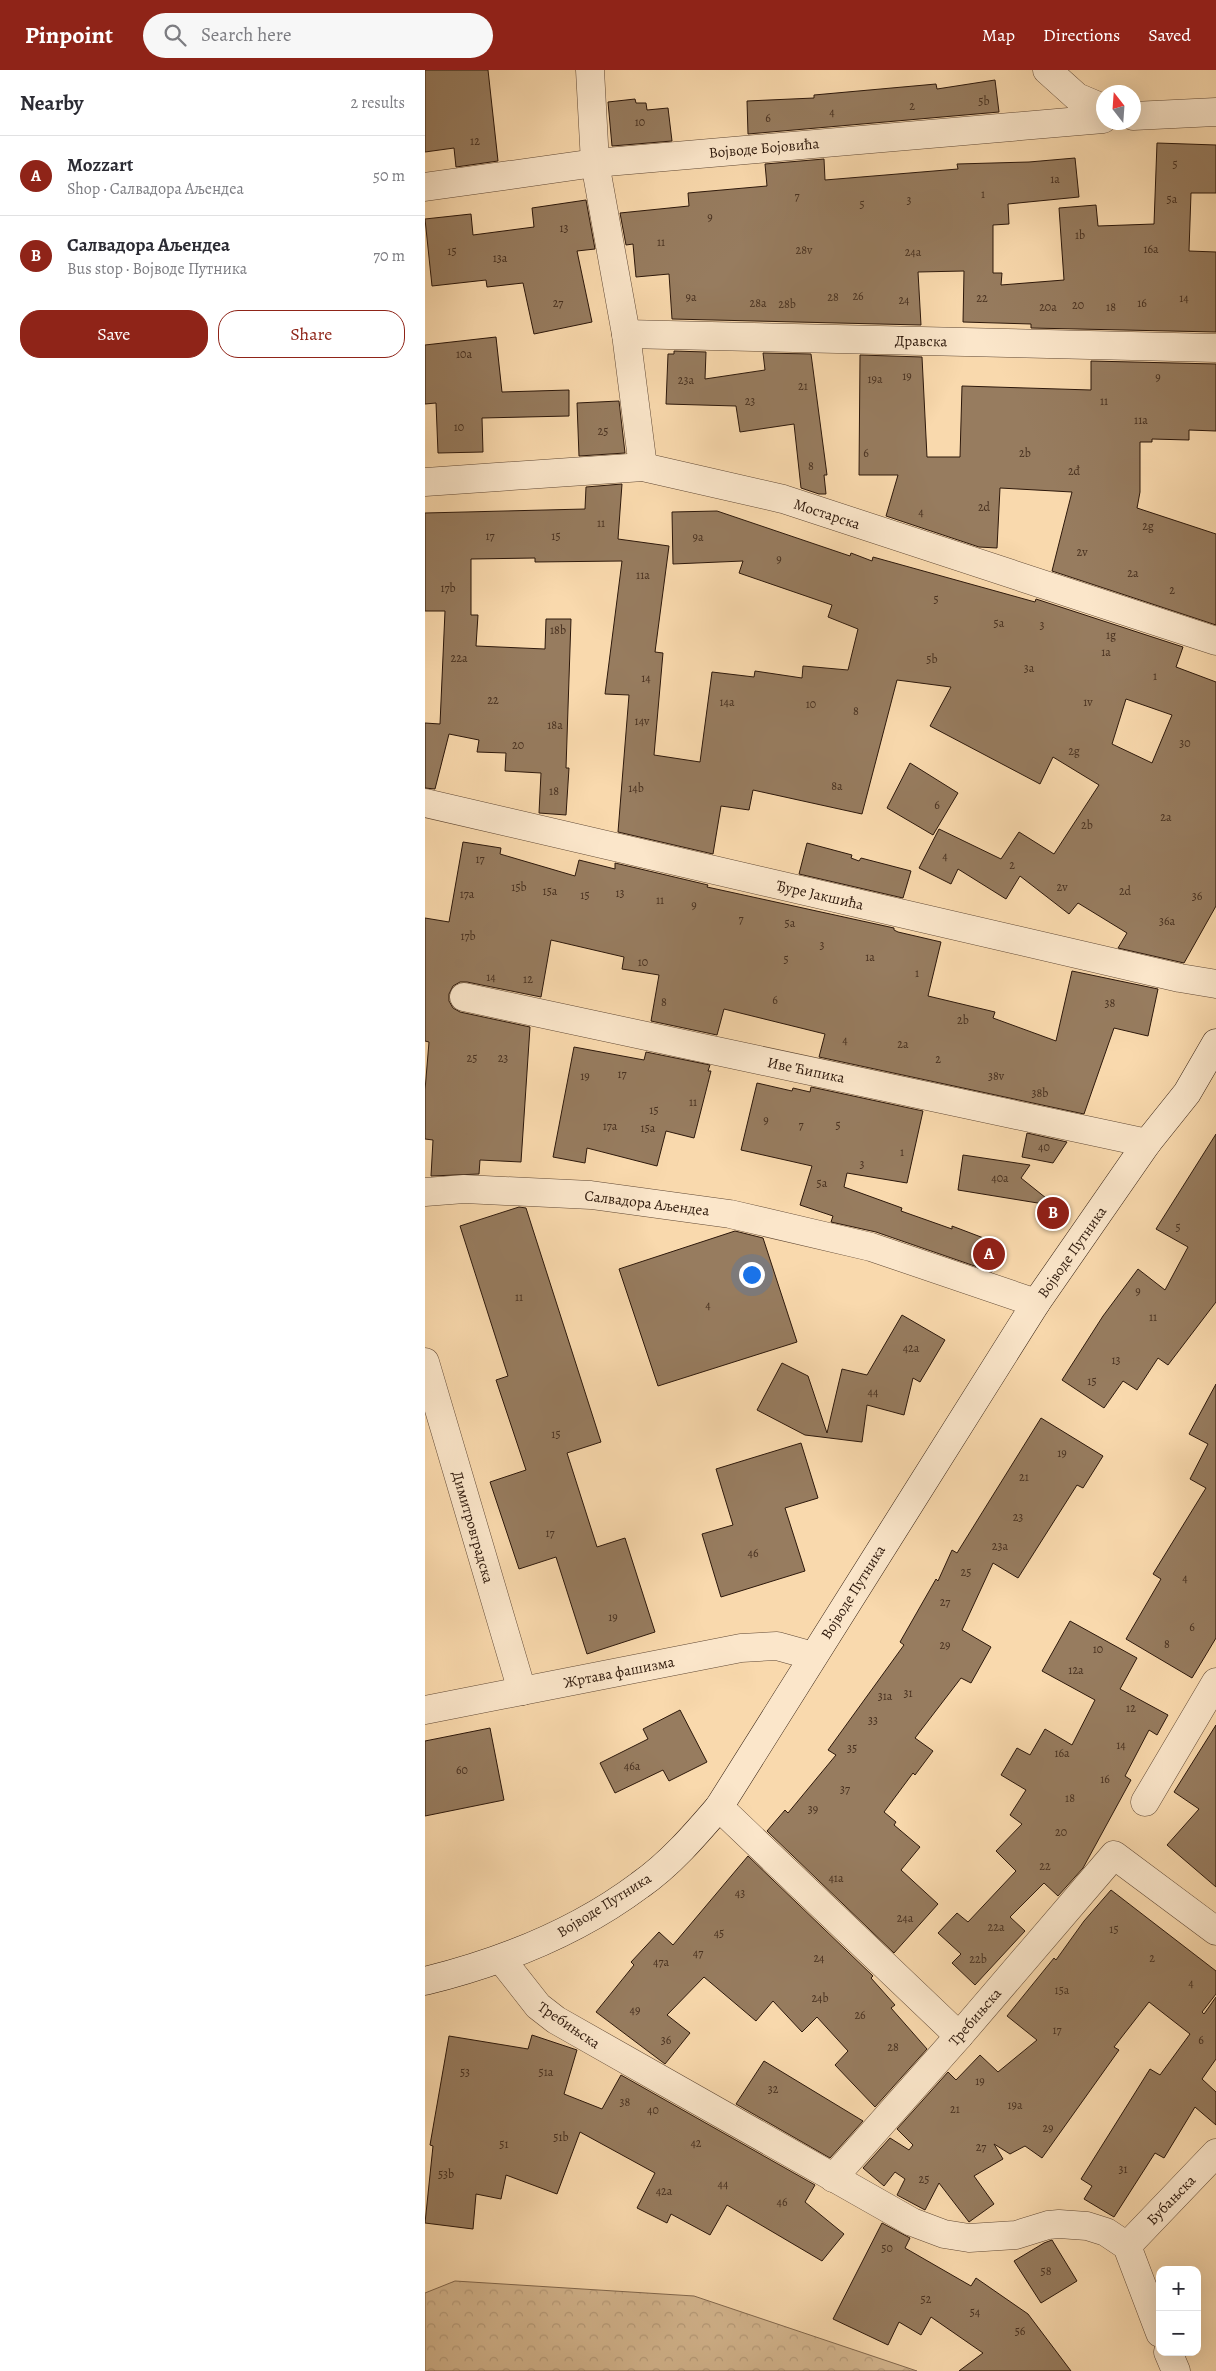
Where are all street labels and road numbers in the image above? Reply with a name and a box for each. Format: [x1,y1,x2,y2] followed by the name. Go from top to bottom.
[708,133,820,163] street label: Војводе Бојовића
[895,331,947,351] street label: Дравска
[791,494,863,534] street label: Мостарска
[774,875,866,915] street label: Ђуре Јакшића
[765,1052,847,1088] street label: Иве Ћипика
[583,1185,711,1221] street label: Салвадора Аљендеа
[1033,1202,1111,1302] street label: Војводе Путника
[447,1469,499,1585] street label: Димитровградска
[816,1541,890,1643] street label: Војводе Путника
[562,1651,676,1693] street label: Жртава фашизма
[553,1868,655,1942] street label: Војводе Путника
[944,1984,1006,2050] street label: Требињска
[534,1997,604,2053] street label: Требињска
[1142,2171,1200,2229] street label: Бубањска

